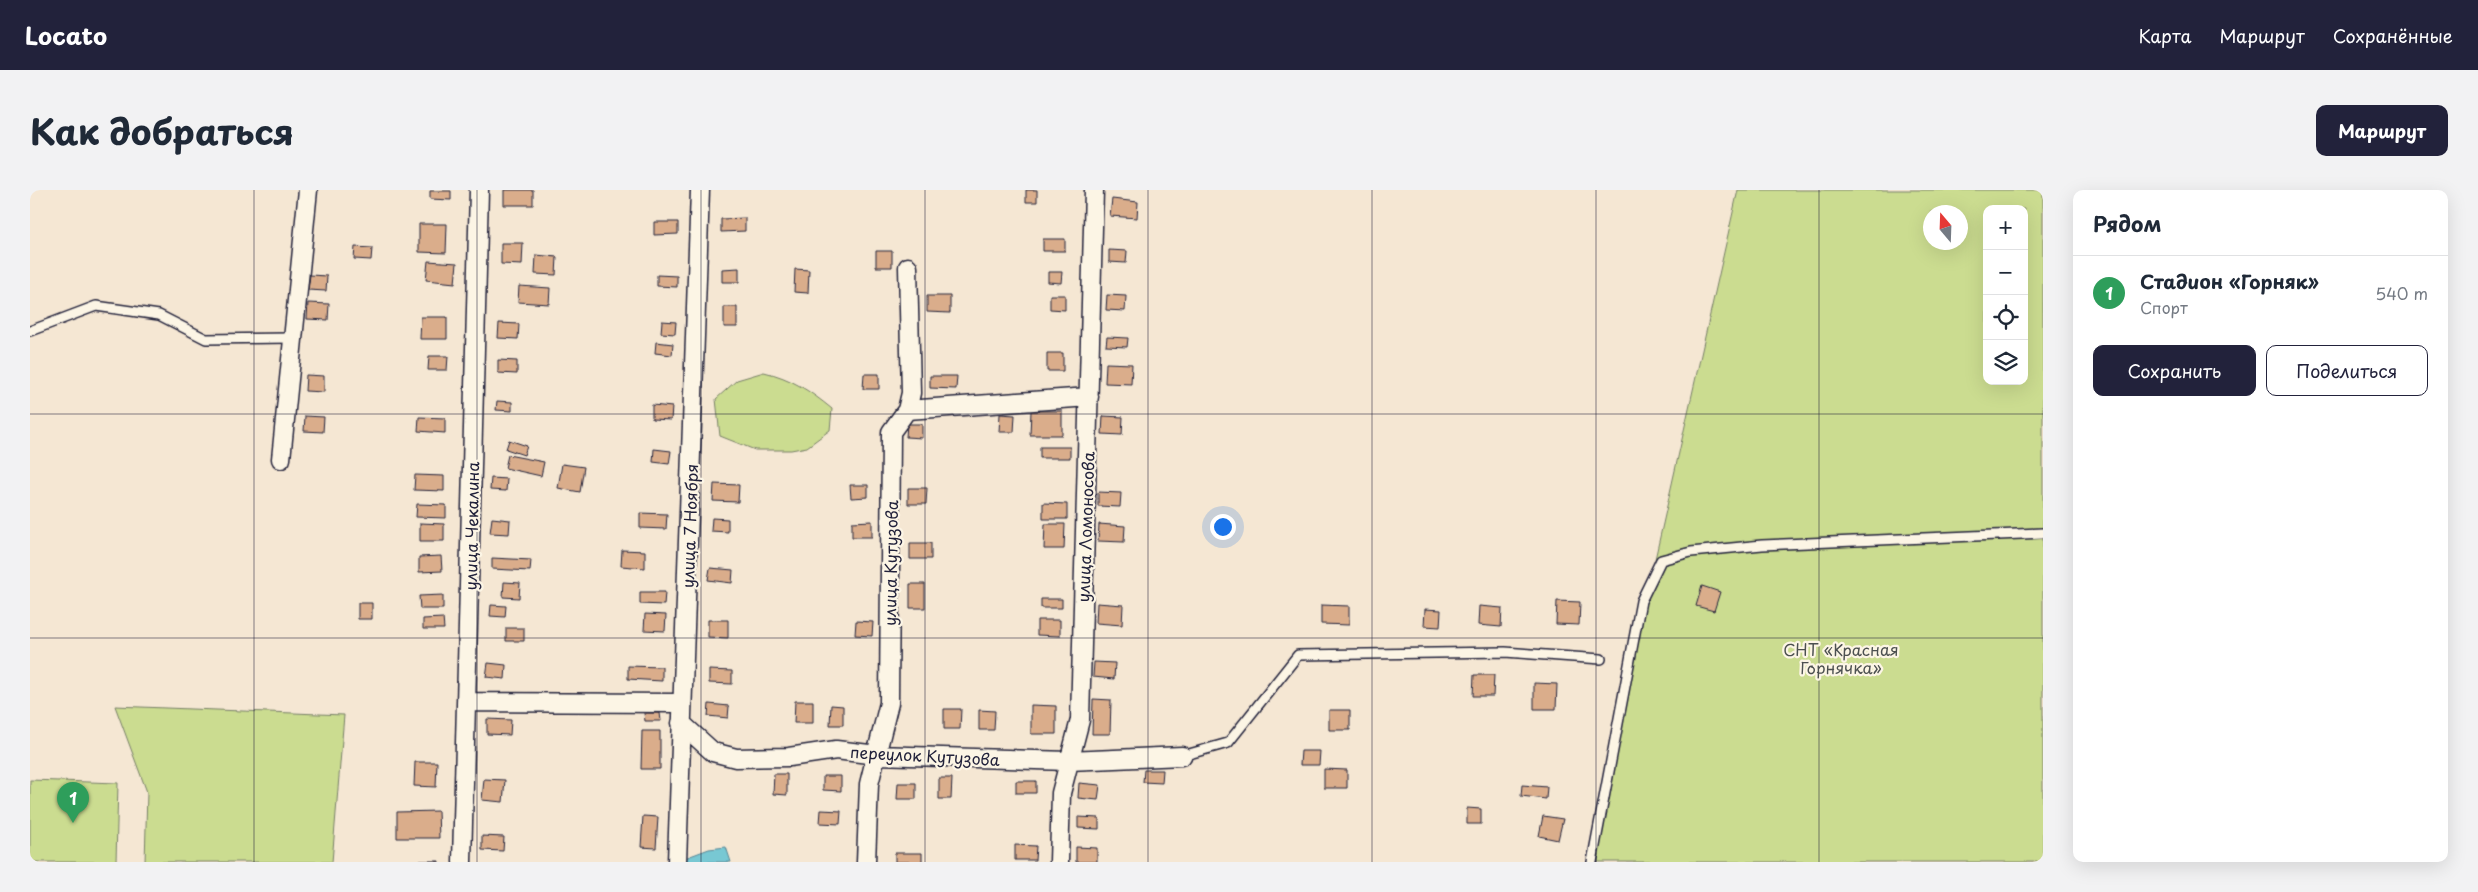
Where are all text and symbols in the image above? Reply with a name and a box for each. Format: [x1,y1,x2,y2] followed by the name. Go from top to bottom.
[25,17,107,53] text: Locato
[2139,22,2191,49] text: Карта
[2219,22,2305,49] text: Маршрут
[2333,22,2453,49] text: Сохранённые
[30,104,294,157] text: Как добраться
[2316,105,2448,156] button: Маршрут
[1923,205,1968,250] north arrow
[1983,205,2028,385] map controls
[1983,205,2028,250] button: +
[2093,207,2161,239] text: Рядом
[1983,250,2028,295] button: −
[2140,267,2319,295] text: Стадион «Горняк»
[2105,281,2113,305] text: 1
[2375,281,2428,305] text: 540 m
[1983,295,2028,340] button: locate
[2140,295,2188,319] text: Спорт
[1983,340,2028,385] button: layers
[2093,345,2256,396] button: Сохранить
[2266,345,2428,396] button: Поделиться
[1070,451,1100,603] street label: улица Ломоносова
[458,461,484,591] street label: улица Чекалина
[675,463,703,589] street label: улица 7 Ноября
[877,500,903,626] street label: улица Кутузова
[1210,514,1236,540] your location
[1783,637,1899,679] park label: СНТ «Красная Горнячка»
[850,739,1000,771] street label: переулок Кутузова
[57,782,89,823] pin: 1

